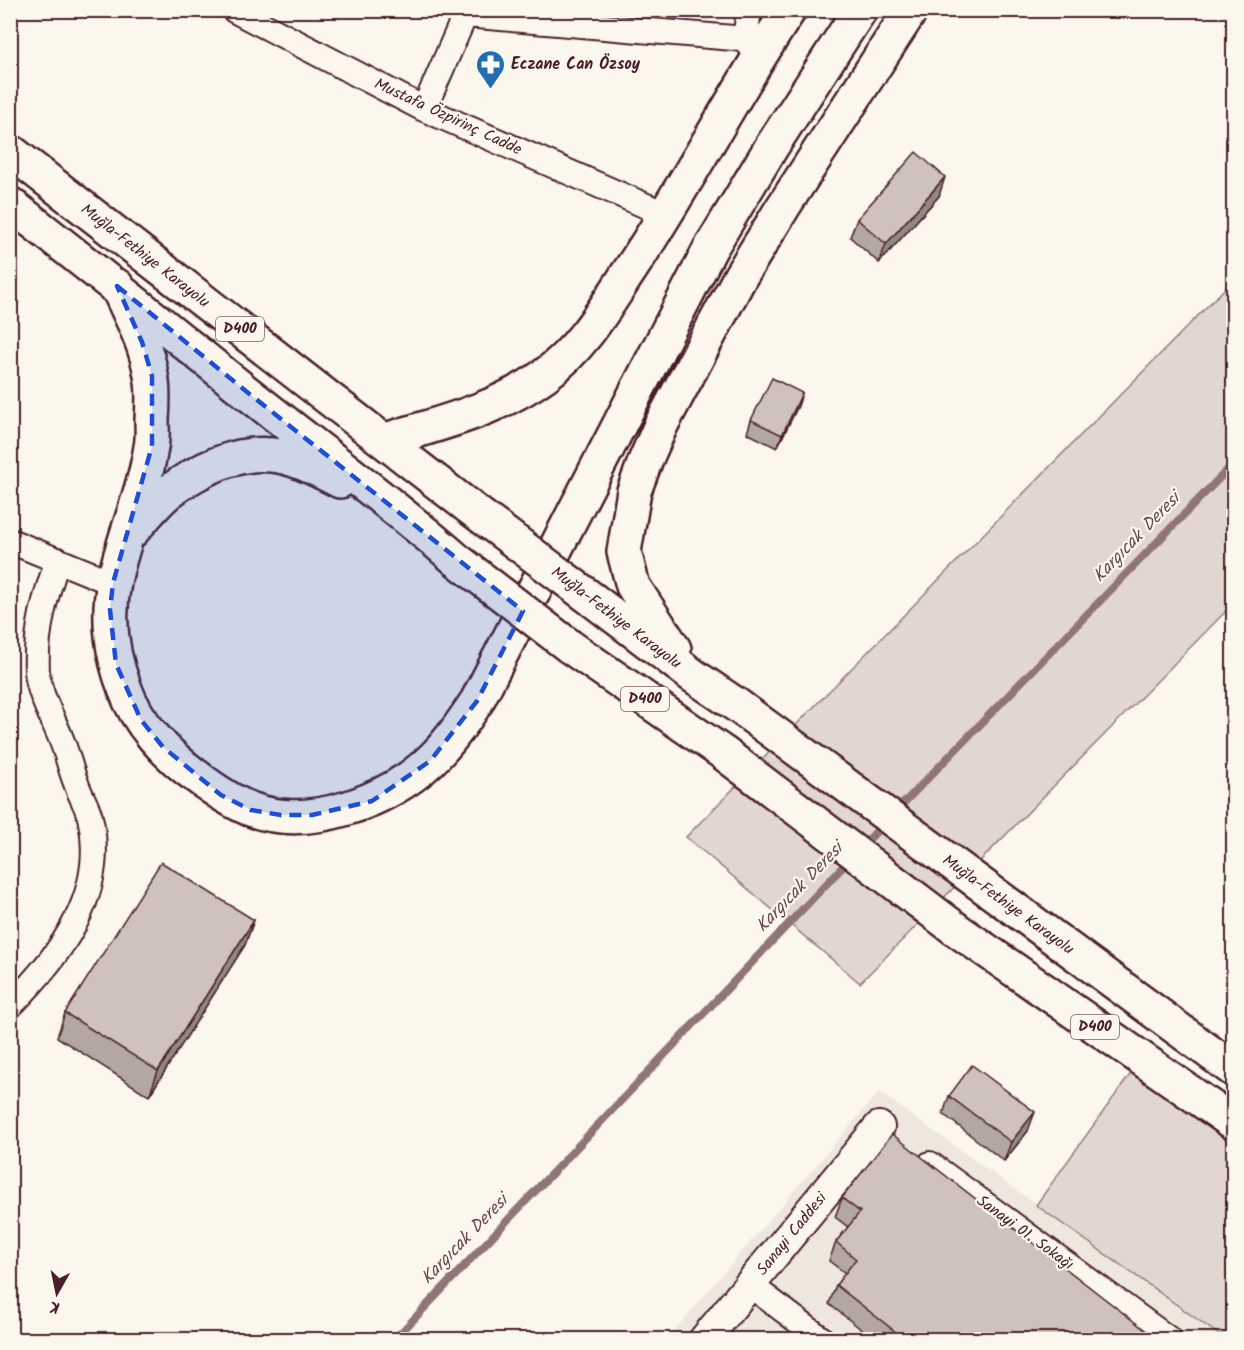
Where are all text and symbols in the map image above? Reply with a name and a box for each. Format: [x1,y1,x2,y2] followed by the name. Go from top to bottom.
[474,48,506,90] pharmacy icon: Eczane Can Özsoy
[511,52,641,77] place label: Eczane Can Özsoy
[370,72,526,162] street label: Mustafa Özpirinç Cadde
[75,198,215,315] street label: Muğla-Fethiye Karayolu
[216,317,264,341] road number: D400
[1086,484,1190,590] water label: Kargıcak Deresi
[545,560,687,676] street label: Muğla-Fethiye Karayolu
[621,687,669,711] road number: D400
[749,834,853,940] water label: Kargıcak Deresi
[937,848,1080,962] street label: Muğla-Fethiye Karayolu
[1071,1015,1119,1039] road number: D400
[414,1186,518,1292] water label: Kargıcak Deresi
[751,1186,834,1281] street label: Sanayi Caddesi
[971,1189,1079,1277] street label: Sanayi 01. Sokağı
[27,1263,87,1323] north arrow
[48,1293,62,1319] text: K

